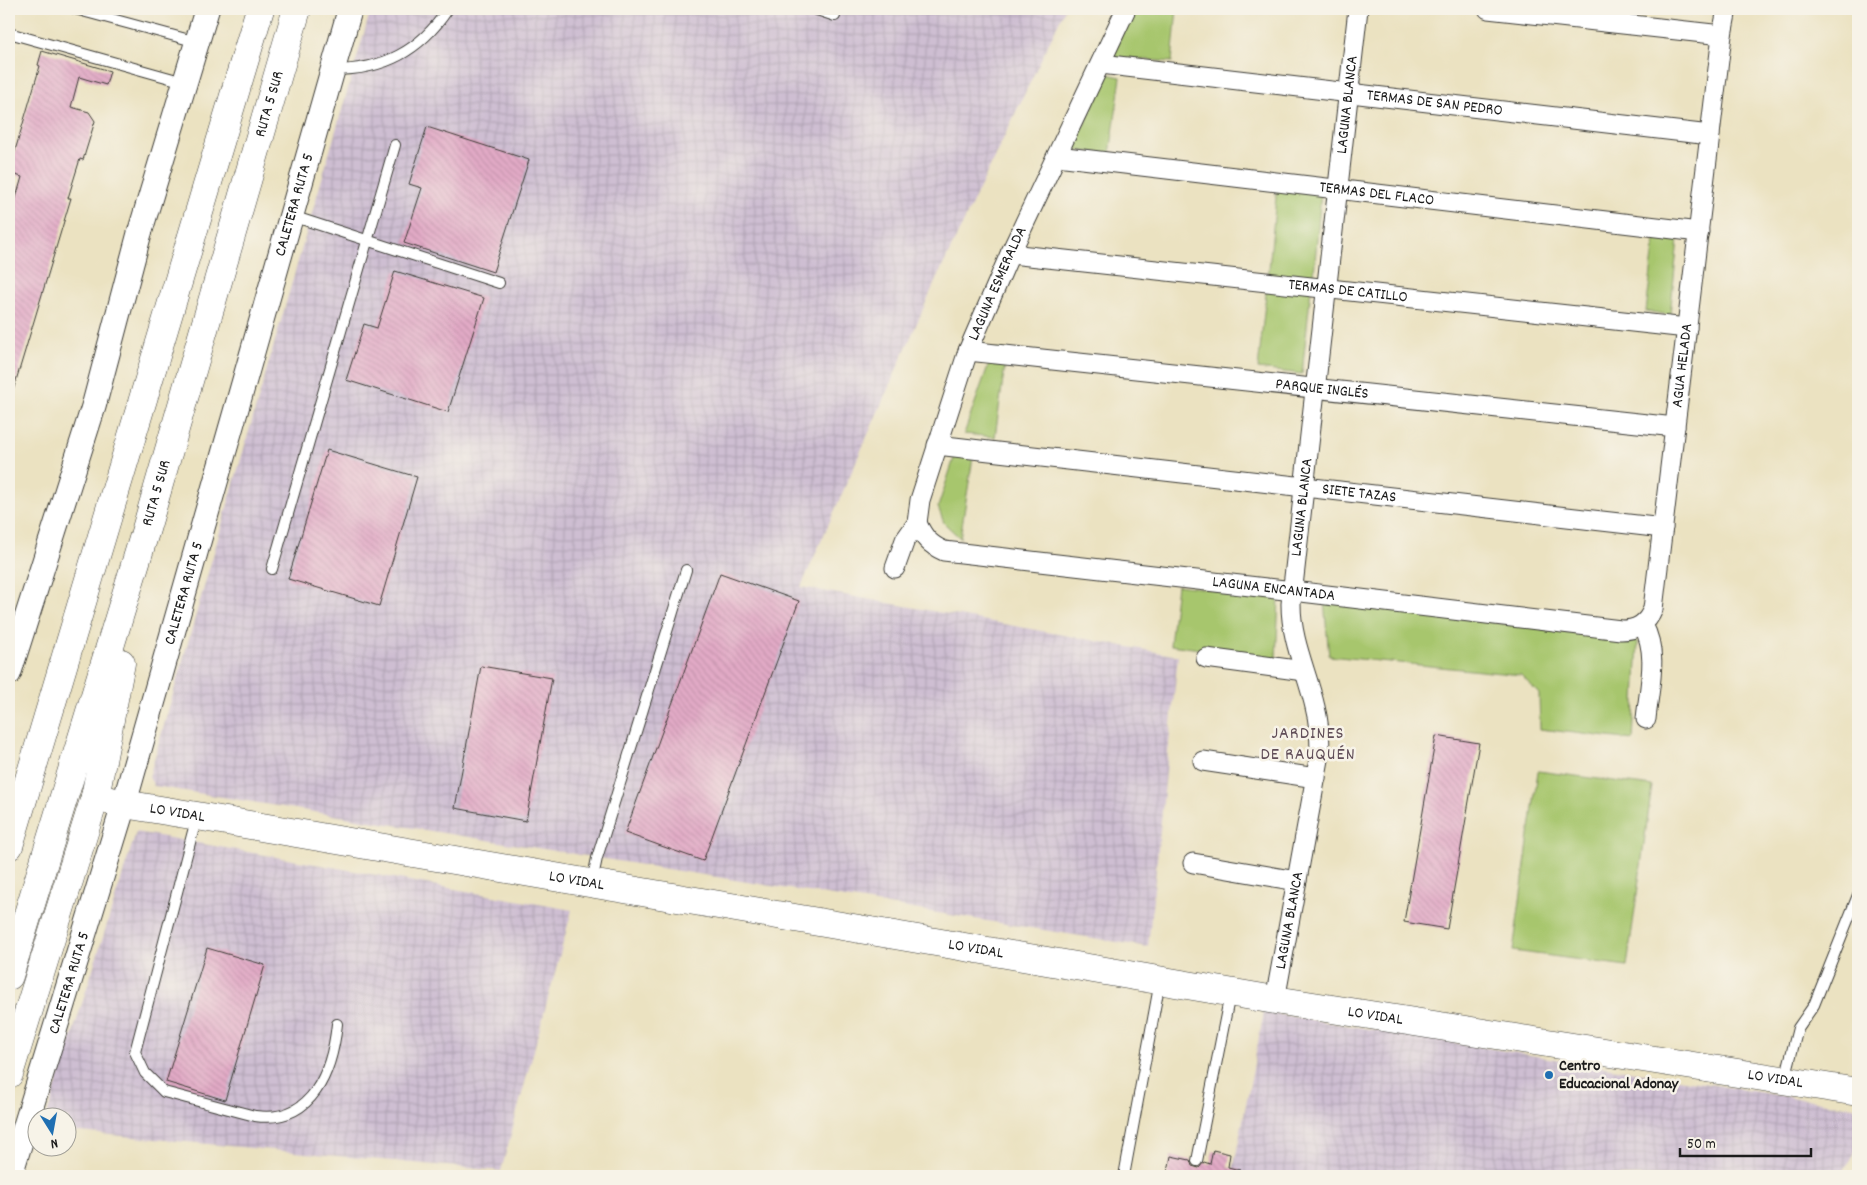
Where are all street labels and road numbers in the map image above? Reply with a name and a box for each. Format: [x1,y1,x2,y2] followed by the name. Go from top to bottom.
[1330,54,1364,155] street label: LAGUNA BLANCA
[249,68,290,140] street label: RUTA 5 SUR
[1366,84,1504,122] street label: TERMAS DE SAN PEDRO
[269,151,320,259] street label: CALETERA RUTA 5
[1318,176,1436,212] street label: TERMAS DEL FLACO
[962,222,1033,344] street label: LAGUNA ESMERALDA
[1287,273,1409,309] street label: TERMAS DE CATILLO
[1666,322,1699,409] street label: AGUA HELADA
[1274,373,1370,405] street label: PARQUE INGLÉS
[136,457,177,529] street label: RUTA 5 SUR
[1285,457,1319,558] street label: LAGUNA BLANCA
[1321,478,1398,509] street label: SIETE TAZAS
[158,539,209,648] street label: CALETERA RUTA 5
[1211,570,1337,607] street label: LAGUNA ENCANTADA
[148,797,207,829] street label: LO VIDAL
[547,865,606,897] street label: LO VIDAL
[1269,869,1310,971] street label: LAGUNA BLANCA
[43,929,96,1037] street label: CALETERA RUTA 5
[947,933,1006,965] street label: LO VIDAL
[1346,1000,1405,1032] street label: LO VIDAL
[1746,1063,1805,1095] street label: LO VIDAL

